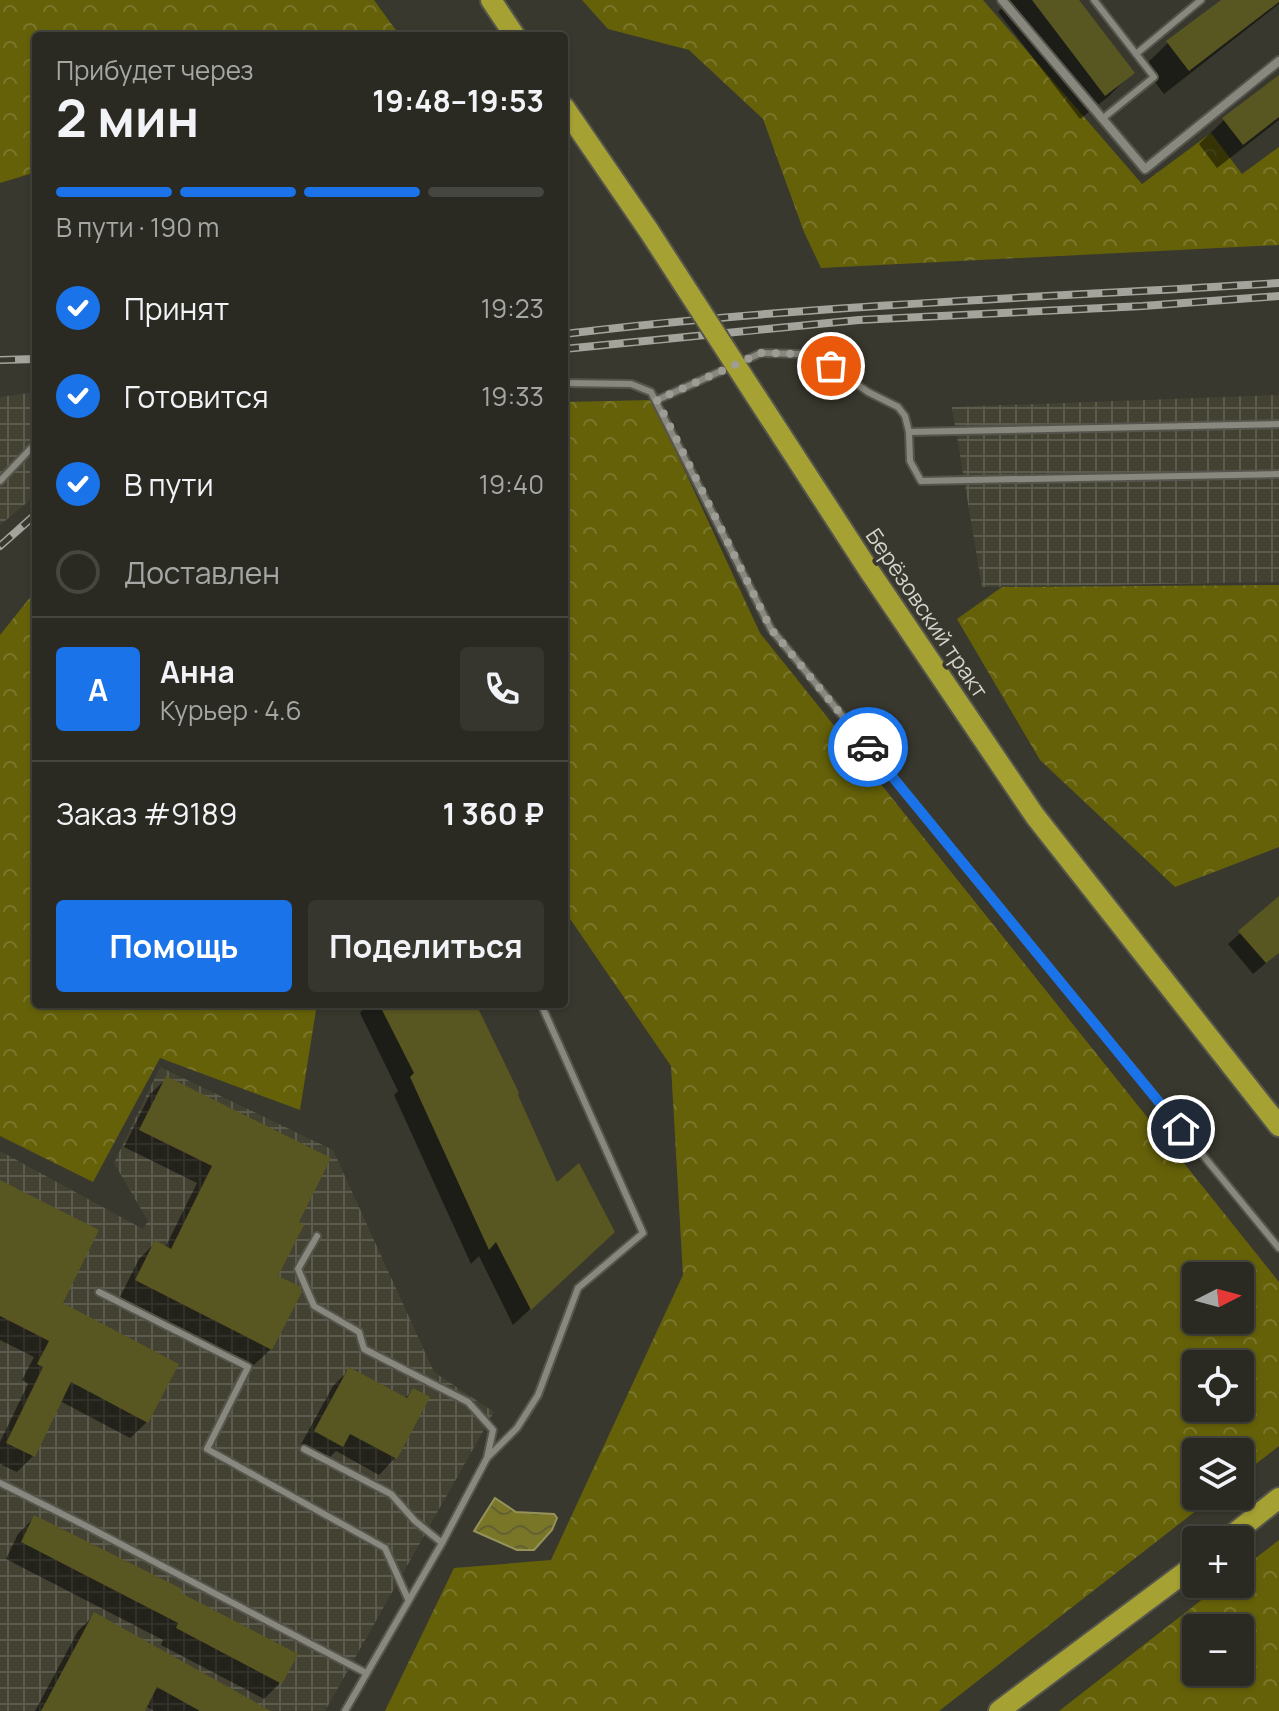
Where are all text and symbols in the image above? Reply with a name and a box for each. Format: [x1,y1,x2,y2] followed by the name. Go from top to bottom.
[56,52,254,88] text: Прибудет через
[372,80,544,121] text: 19:48–19:53
[56,82,199,153] text: 2 мин
[56,209,219,245] text: В пути · 190 m
[56,286,100,330] icon: check
[124,288,229,329] text: Принят
[481,290,544,326] text: 19:23
[797,332,865,400] pin
[809,344,853,388] icon: bag
[56,374,100,418] icon: check
[124,376,269,417] text: Готовится
[481,378,544,414] text: 19:33
[56,462,100,506] icon: check
[124,464,214,505] text: В пути
[479,466,544,502] text: 19:40
[859,522,995,704] street label: Берёзовский тракт
[124,552,280,593] text: Доставлен
[460,647,544,731] button: phone
[160,651,235,692] text: Анна
[88,669,108,710] text: А
[160,692,302,728] text: Курьер · 4.6
[828,707,908,787] courier
[846,725,890,769] icon: car
[56,793,237,834] text: Заказ #9189
[442,793,544,834] text: 1 360 ₽
[56,900,292,992] button: Помощь
[308,900,544,992] button: Поделиться
[1147,1095,1215,1163] pin
[1159,1107,1203,1151] icon: home
[1182,1262,1254,1334] north arrow
[1182,1262,1254,1686] map controls
[1182,1350,1254,1422] button: locate
[1182,1438,1254,1510] button: layers
[1182,1526,1254,1598] button: +
[1182,1614,1254,1686] button: −

